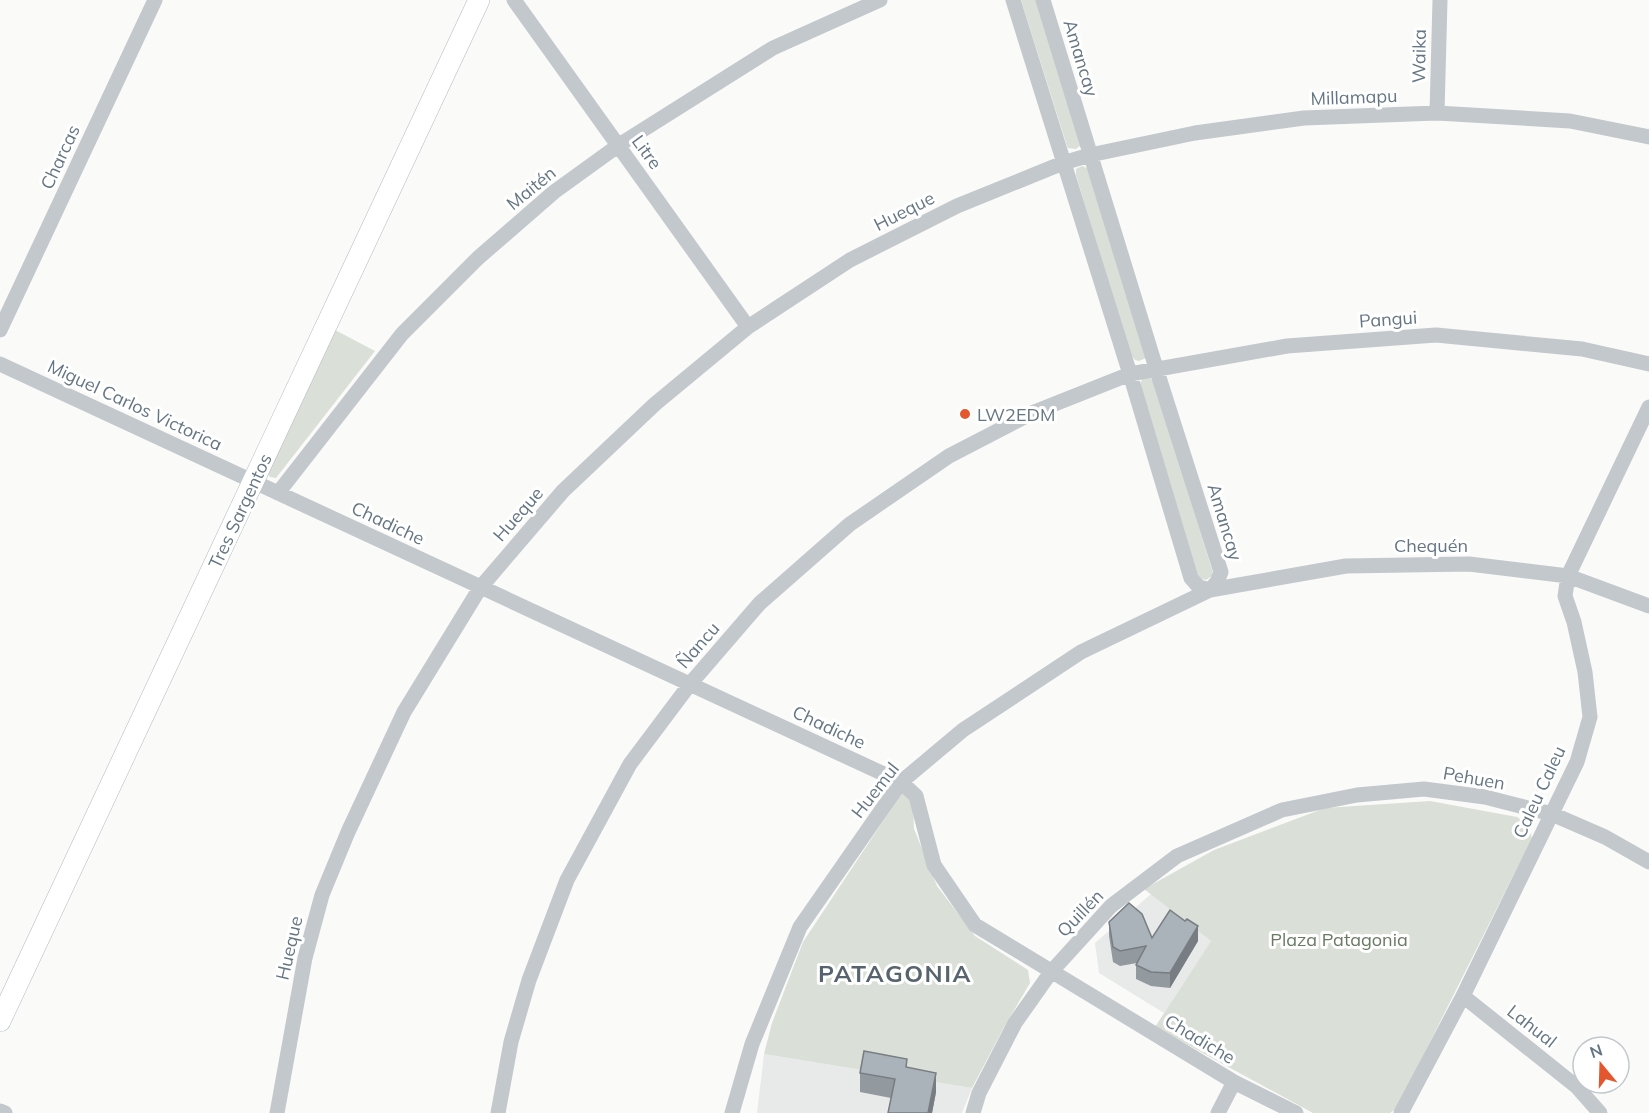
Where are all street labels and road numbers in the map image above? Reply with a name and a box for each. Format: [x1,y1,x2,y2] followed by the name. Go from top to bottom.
[1058,17,1104,100] street label: Amancay
[1407,29,1431,83] street label: Waika
[1310,84,1398,110] street label: Millamapu
[35,121,85,193] street label: Charcas
[627,130,667,174] street label: Litre
[502,161,560,215] street label: Maitén
[870,186,938,236] street label: Hueque
[1358,305,1418,333] street label: Pangui
[44,354,226,456] street label: Miguel Carlos Victorica
[203,450,277,572] street label: Tres Sargentos
[1202,481,1248,564] street label: Amancay
[488,482,548,546] street label: Hueque
[348,496,428,550] street label: Chadiche
[1394,534,1468,557] street label: Chequén
[672,617,724,673] street label: Ñancu
[789,700,869,754] street label: Chadiche
[1508,742,1570,842] street label: Caleu Caleu
[846,758,904,822] street label: Huemul
[1441,761,1507,795] street label: Pehuen
[1052,884,1108,942] street label: Quillén
[270,914,308,982] street label: Hueque
[1503,1000,1561,1052] street label: Lahual
[1161,1009,1239,1069] street label: Chadiche

